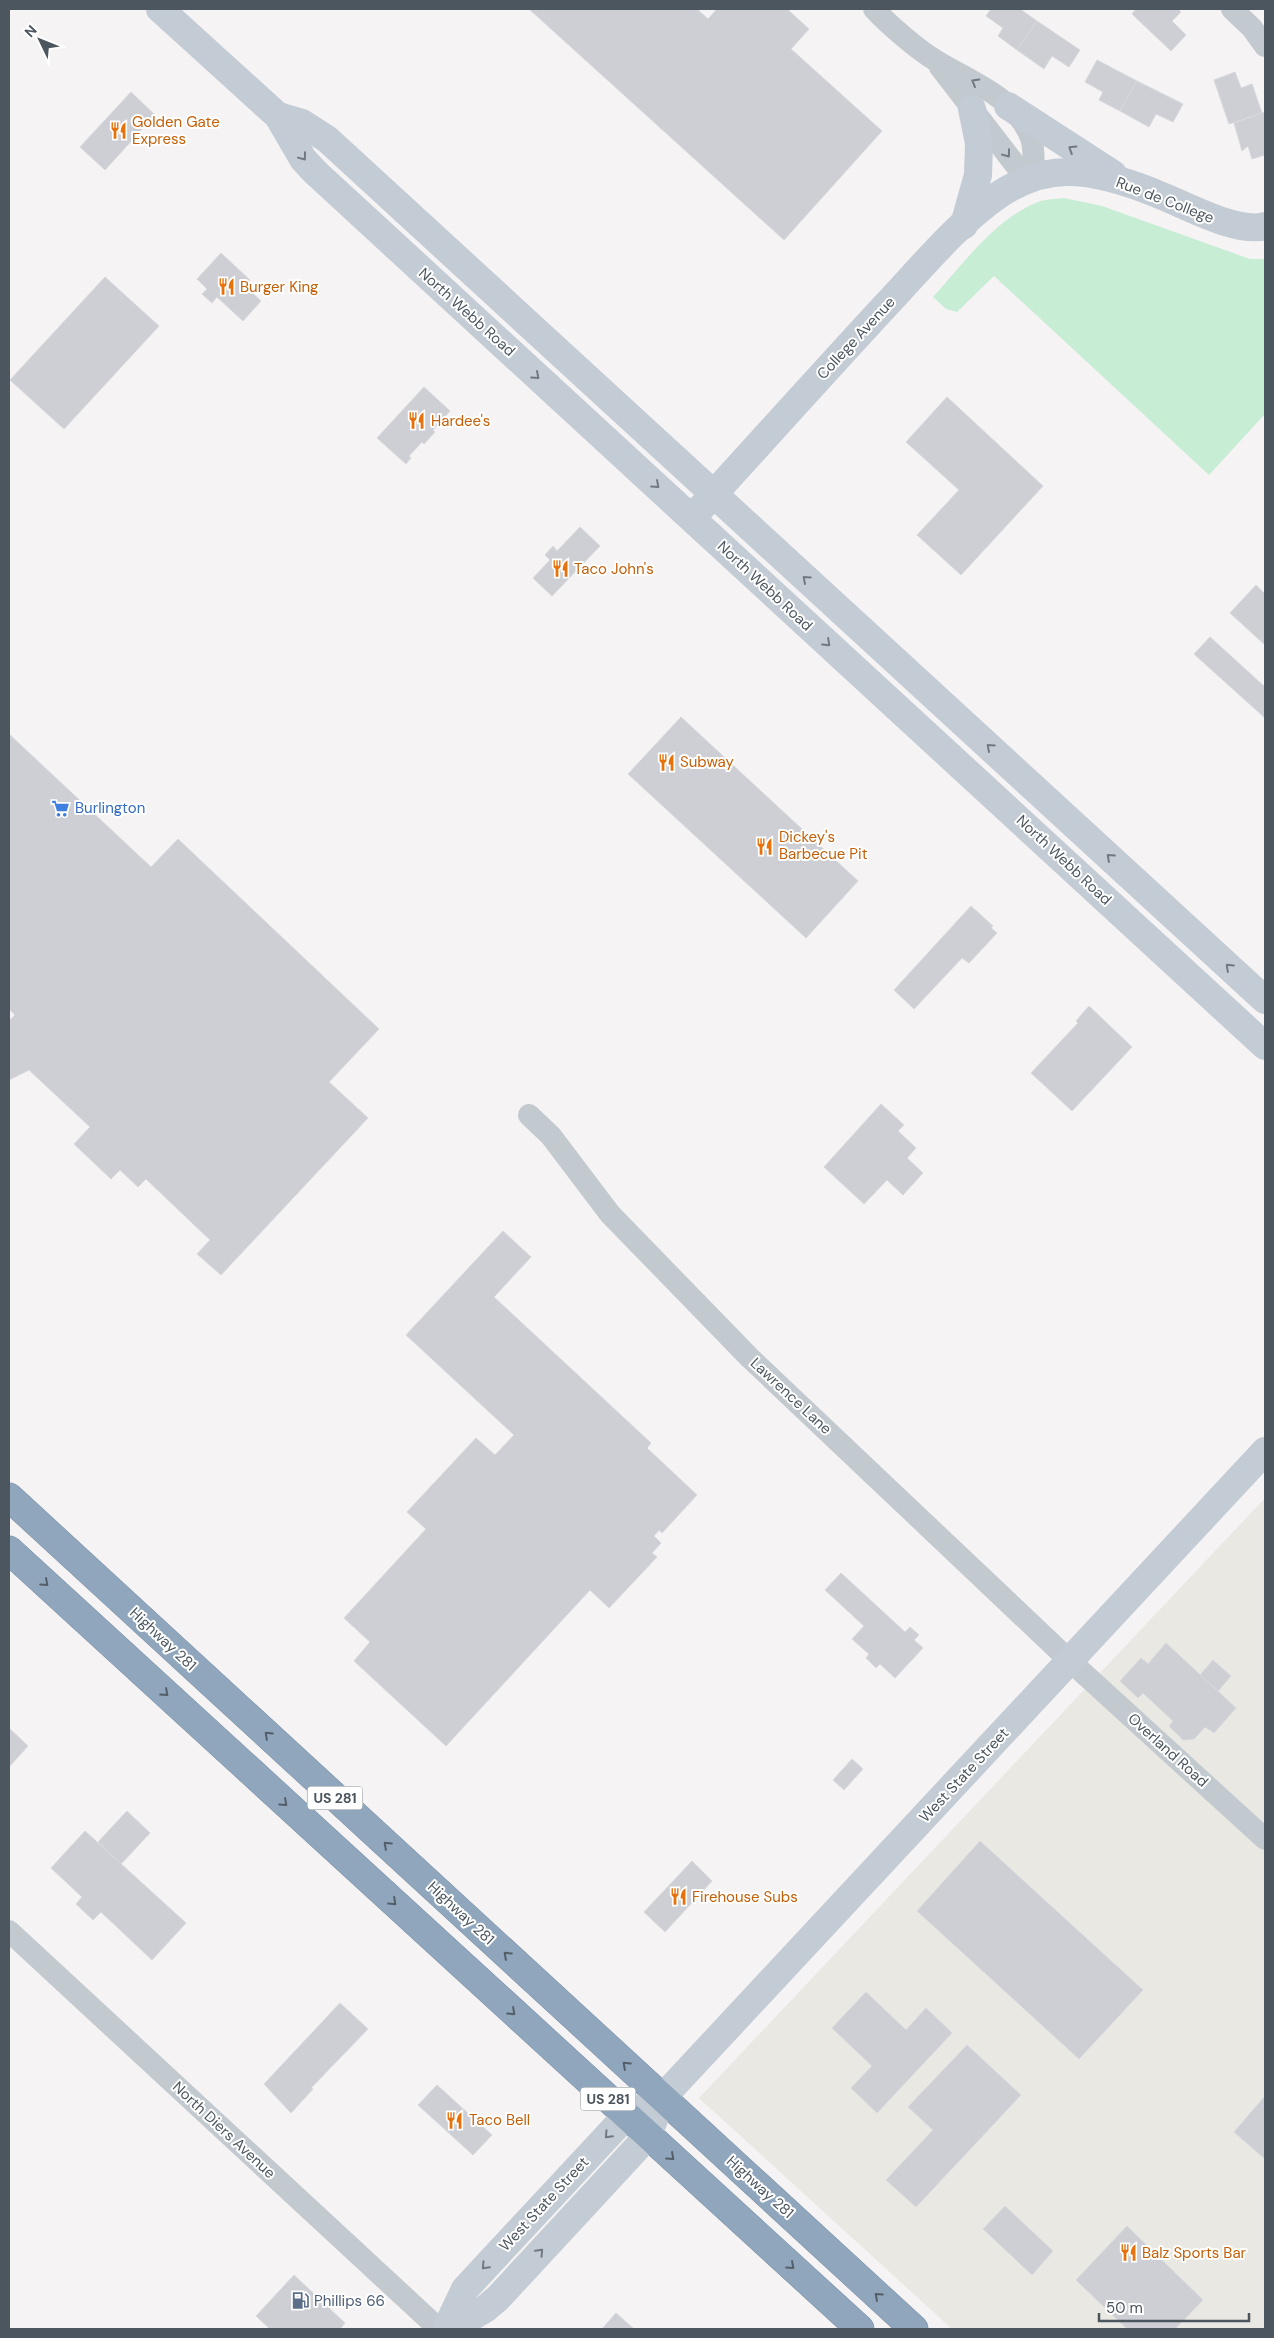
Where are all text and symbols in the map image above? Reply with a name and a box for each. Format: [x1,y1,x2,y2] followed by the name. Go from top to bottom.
[15,15,65,65] north arrow
[20,21,41,41] text: N
[972,78,981,88] one-way arrow
[132,112,220,149] place label: Golden Gate Express
[108,121,128,141] restaurant icon: Golden Gate Express
[1069,145,1078,155] one-way arrow
[1001,148,1010,158] one-way arrow
[297,151,305,160] one-way arrow
[1113,172,1217,228] street label: Rue de College
[415,263,519,361] street label: North Webb Road
[216,277,236,297] restaurant icon: Burger King
[240,277,318,297] place label: Burger King
[812,292,900,384] street label: College Avenue
[531,370,540,379] one-way arrow
[407,411,427,431] restaurant icon: Hardee's
[431,411,490,431] place label: Hardee's
[651,479,660,488] one-way arrow
[713,537,817,635] street label: North Webb Road
[550,559,570,579] restaurant icon: Taco John's
[574,559,654,579] place label: Taco John's
[802,575,811,584] one-way arrow
[822,637,831,646] one-way arrow
[987,744,996,753] one-way arrow
[656,752,676,772] restaurant icon: Subway
[680,752,735,772] place label: Subway
[51,798,71,818] supermarket icon: Burlington
[75,798,145,818] place label: Burlington
[1012,811,1116,909] street label: North Webb Road
[779,827,868,864] place label: Dickey's Barbecue Pit
[755,836,775,856] restaurant icon: Dickey's Barbecue Pit
[1106,854,1115,863] one-way arrow
[1226,964,1235,973] one-way arrow
[746,1353,836,1439] street label: Lawrence Lane
[39,1577,48,1586] one-way arrow
[125,1603,201,1675] street label: Highway 281
[159,1687,168,1696] one-way arrow
[1124,1709,1212,1791] street label: Overland Road
[915,1723,1013,1827] street label: West State Street
[264,1732,273,1741] one-way arrow
[308,1786,362,1810] road number: US 281
[279,1797,288,1806] one-way arrow
[384,1842,393,1851] one-way arrow
[423,1877,499,1949] street label: Highway 281
[668,1887,688,1907] restaurant icon: Firehouse Subs
[692,1887,798,1907] place label: Firehouse Subs
[387,1896,396,1905] one-way arrow
[503,1952,512,1961] one-way arrow
[507,2006,516,2015] one-way arrow
[623,2062,632,2071] one-way arrow
[168,2077,280,2183] street label: North Diers Avenue
[580,2088,636,2110] road number: US 281
[445,2110,465,2130] restaurant icon: Taco Bell
[469,2110,530,2130] place label: Taco Bell
[605,2129,614,2138] one-way arrow
[666,2151,675,2160] one-way arrow
[722,2151,798,2223] street label: Highway 281
[495,2152,593,2256] street label: West State Street
[1118,2243,1138,2263] restaurant icon: Balz Sports Bar
[1142,2243,1247,2263] place label: Balz Sports Bar
[534,2249,543,2258] one-way arrow
[786,2260,795,2269] one-way arrow
[482,2261,491,2270] one-way arrow
[1099,2290,1249,2322] scale bar
[290,2291,310,2311] fuel station icon: Phillips 66
[314,2291,385,2311] place label: Phillips 66
[875,2293,884,2302] one-way arrow
[1106,2298,1143,2318] text: 50 m

